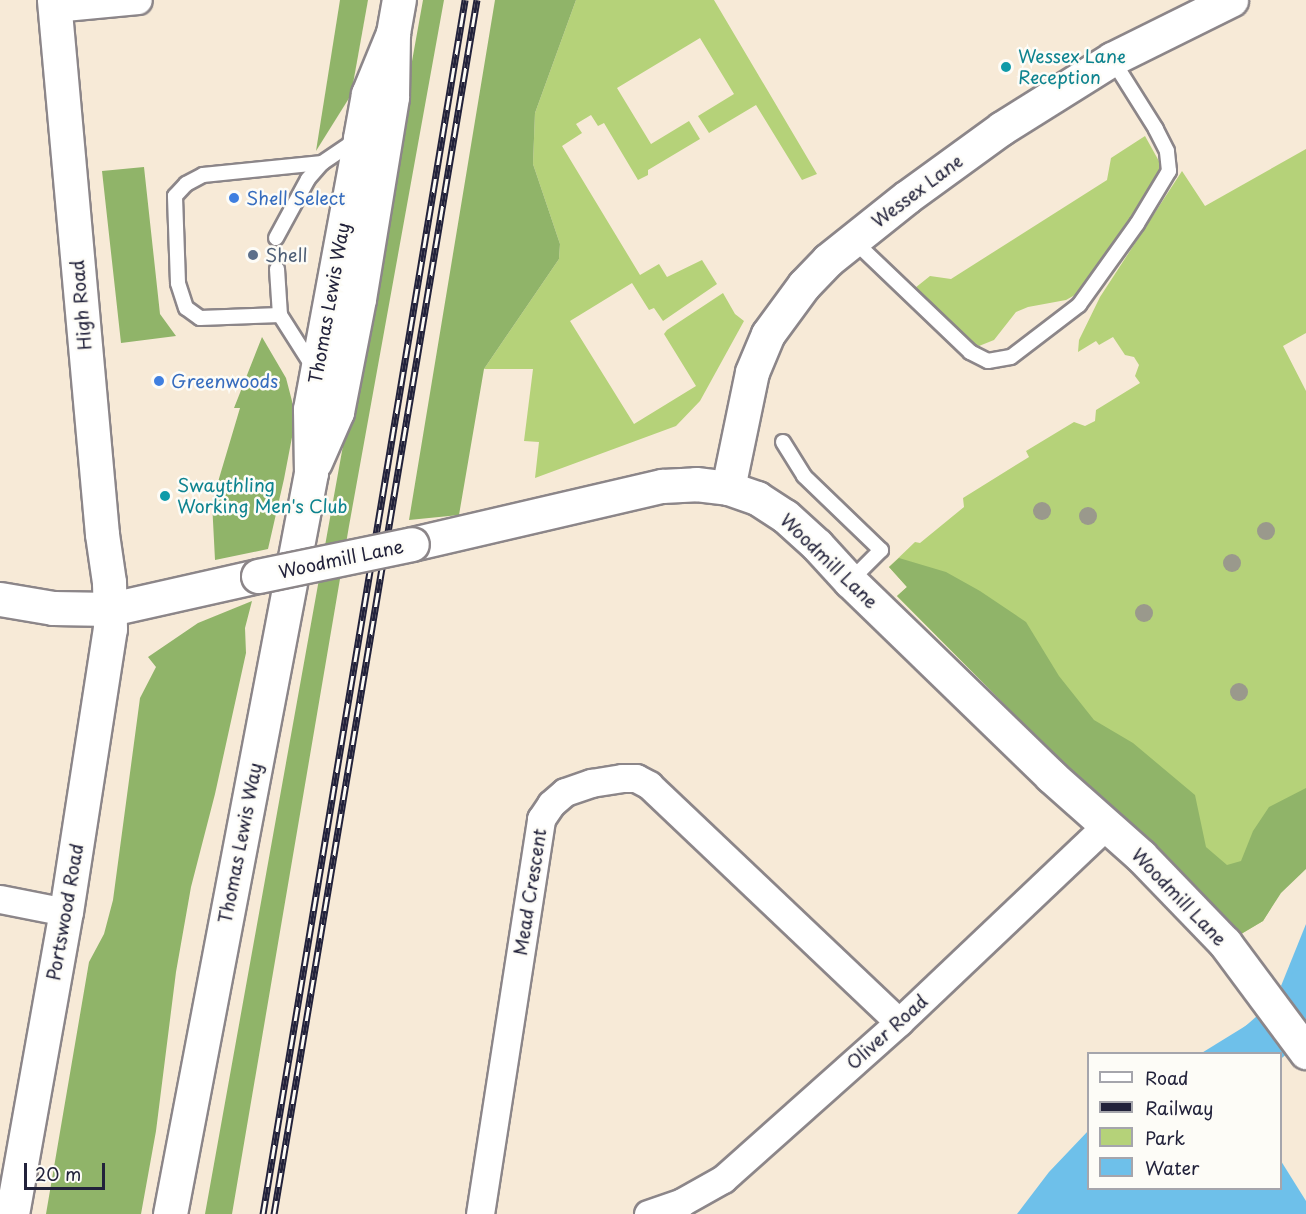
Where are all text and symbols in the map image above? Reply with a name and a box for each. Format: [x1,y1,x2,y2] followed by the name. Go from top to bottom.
[1018,46,1128,88] place label: Wessex Lane Reception
[999,60,1013,74] marker: Wessex Lane Reception
[867,149,967,233] street label: Wessex Lane
[246,187,347,209] place label: Shell Select
[227,191,241,205] marker: Shell Select
[304,220,354,386] street label: Thomas Lewis Way
[265,244,307,266] place label: Shell
[246,248,260,262] marker: Shell
[66,260,96,350] street label: High Road
[171,370,278,392] place label: Greenwoods
[152,374,166,388] marker: Greenwoods
[177,475,348,518] place label: Swaythling Working Men's Club
[158,489,172,503] marker: Swaythling Working Men's Club
[776,509,882,613] street label: Woodmill Lane
[277,535,405,583] street label: Woodmill Lane
[214,760,266,926] street label: Thomas Lewis Way
[509,826,551,958] street label: Mead Crescent
[42,842,88,982] street label: Portswood Road
[1127,844,1231,950] street label: Woodmill Lane
[842,990,932,1074] street label: Oliver Road
[1087,1052,1282,1190] legend
[1145,1064,1189,1091] text: Road
[1145,1094,1213,1121] text: Railway
[1145,1124,1185,1151] text: Park
[27,1151,108,1189] scale bar
[1145,1154,1199,1181] text: Water
[35,1160,81,1187] text: 20 m

